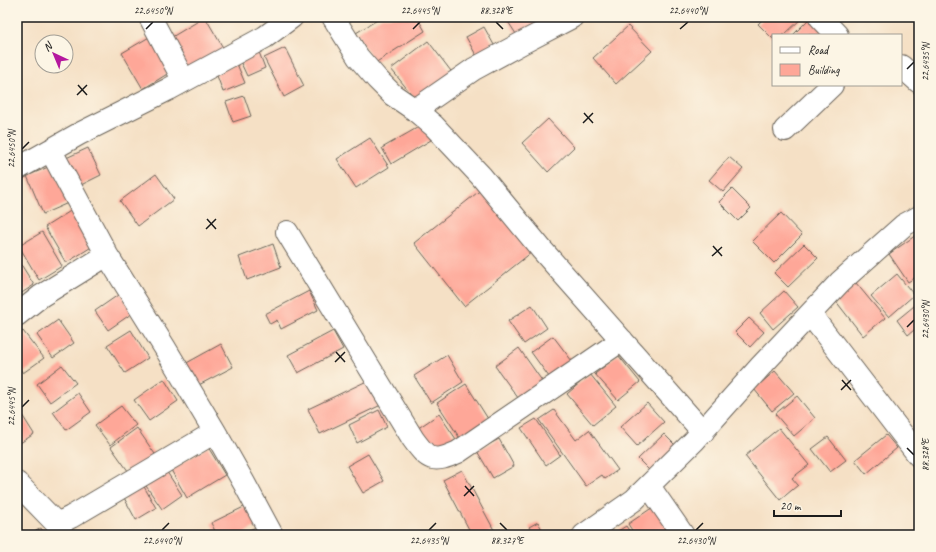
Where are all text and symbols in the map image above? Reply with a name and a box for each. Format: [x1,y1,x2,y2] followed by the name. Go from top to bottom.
[134,4,174,17] text: 22.6450°N
[401,4,441,17] text: 22.6445°N
[480,4,514,17] text: 88.328°E
[669,4,709,17] text: 22.6440°N
[34,34,74,74] north arrow
[772,34,902,86] legend
[40,38,56,54] text: N
[919,41,932,81] text: 22.6435°N
[808,42,830,58] text: Road
[808,62,840,78] text: Building
[5,128,18,168] text: 22.6450°N
[919,299,932,339] text: 22.6430°N
[5,386,18,426] text: 22.6445°N
[919,437,932,471] text: 88.328°E
[774,492,841,518] scale bar
[780,498,802,514] text: 20 m
[143,534,183,547] text: 22.6440°N
[410,534,450,547] text: 22.6435°N
[491,534,525,547] text: 88.327°E
[677,534,717,547] text: 22.6430°N

